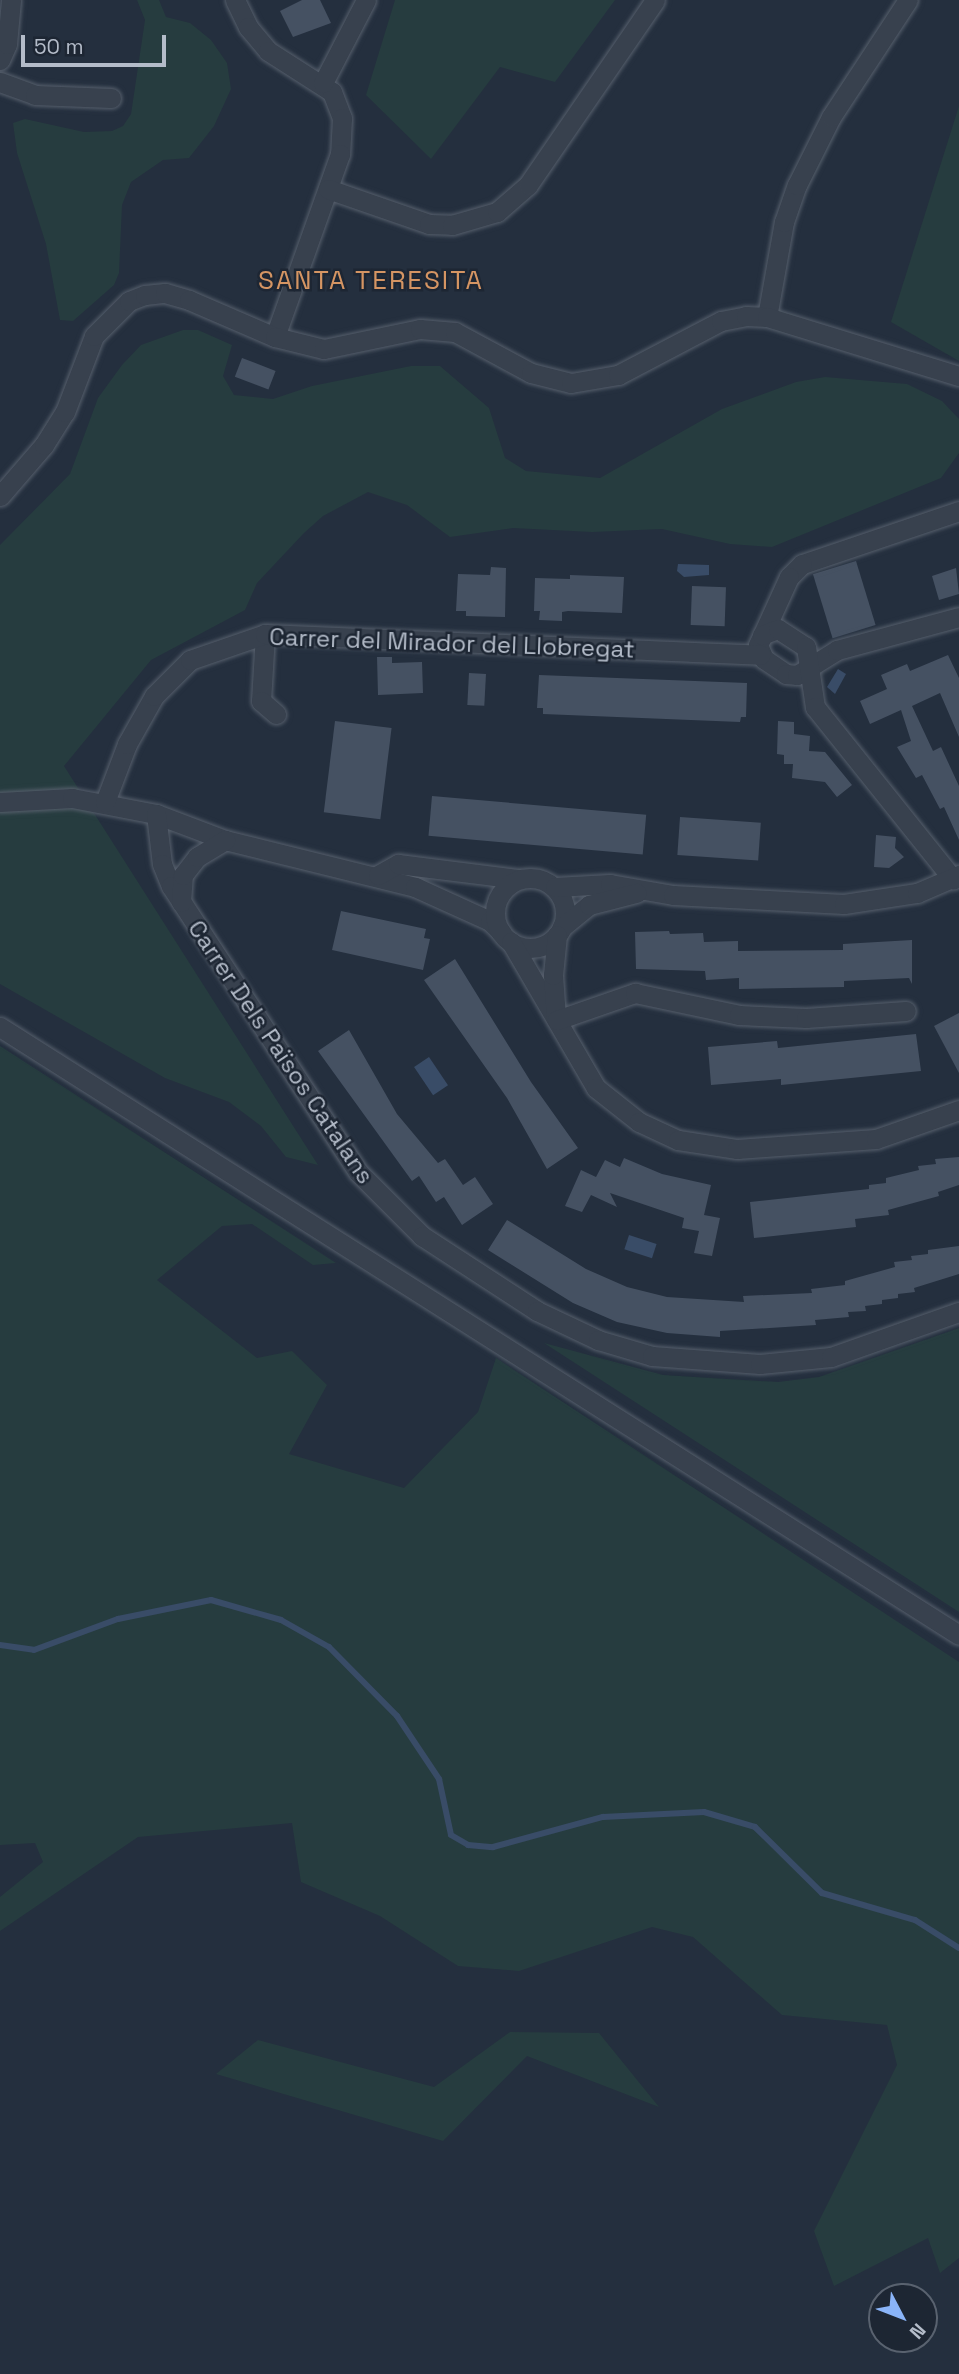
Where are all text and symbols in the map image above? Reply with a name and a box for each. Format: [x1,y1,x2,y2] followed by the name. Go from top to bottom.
[24,21,170,65] scale bar
[34,33,84,60] text: 50 m
[259,265,483,297] district label: SANTA TERESITA
[269,622,635,664] street label: Carrer del Mirador del Llobregat
[182,915,380,1189] street label: Carrer Dels Països Catalans
[868,2283,938,2353] north arrow
[904,2318,931,2344] text: N

